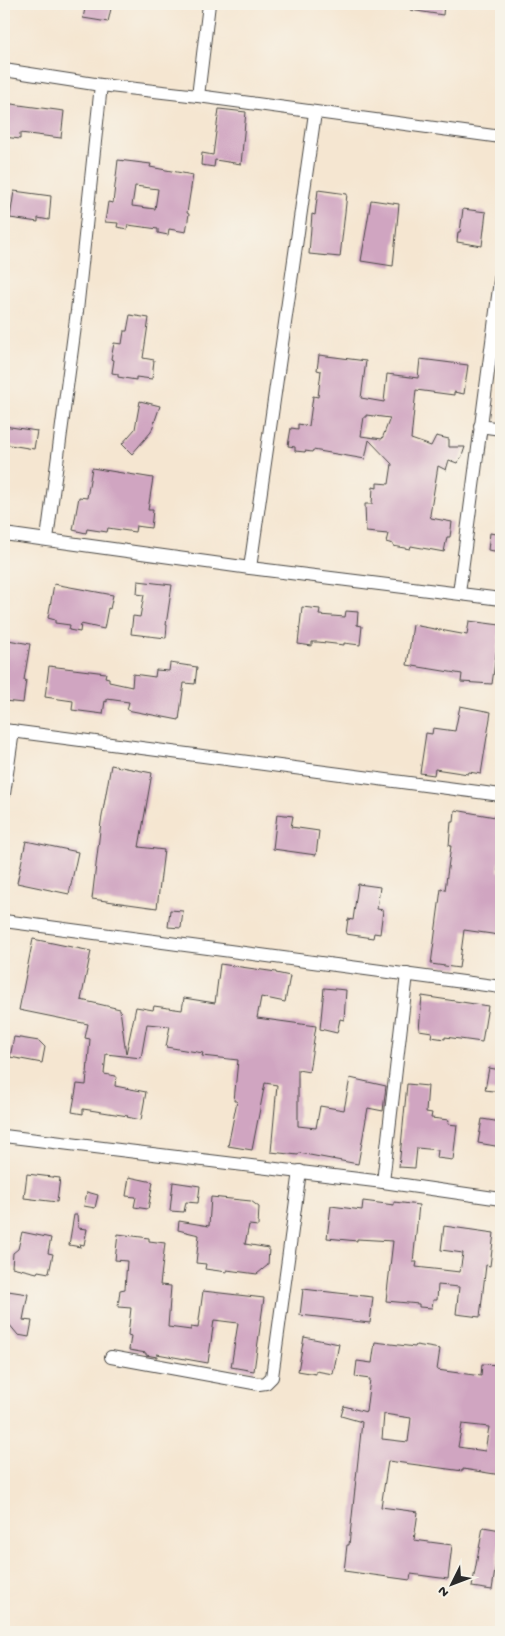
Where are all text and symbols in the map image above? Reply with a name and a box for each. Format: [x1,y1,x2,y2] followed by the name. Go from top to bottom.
[428,1558,478,1608] north arrow
[435,1582,454,1600] text: N

